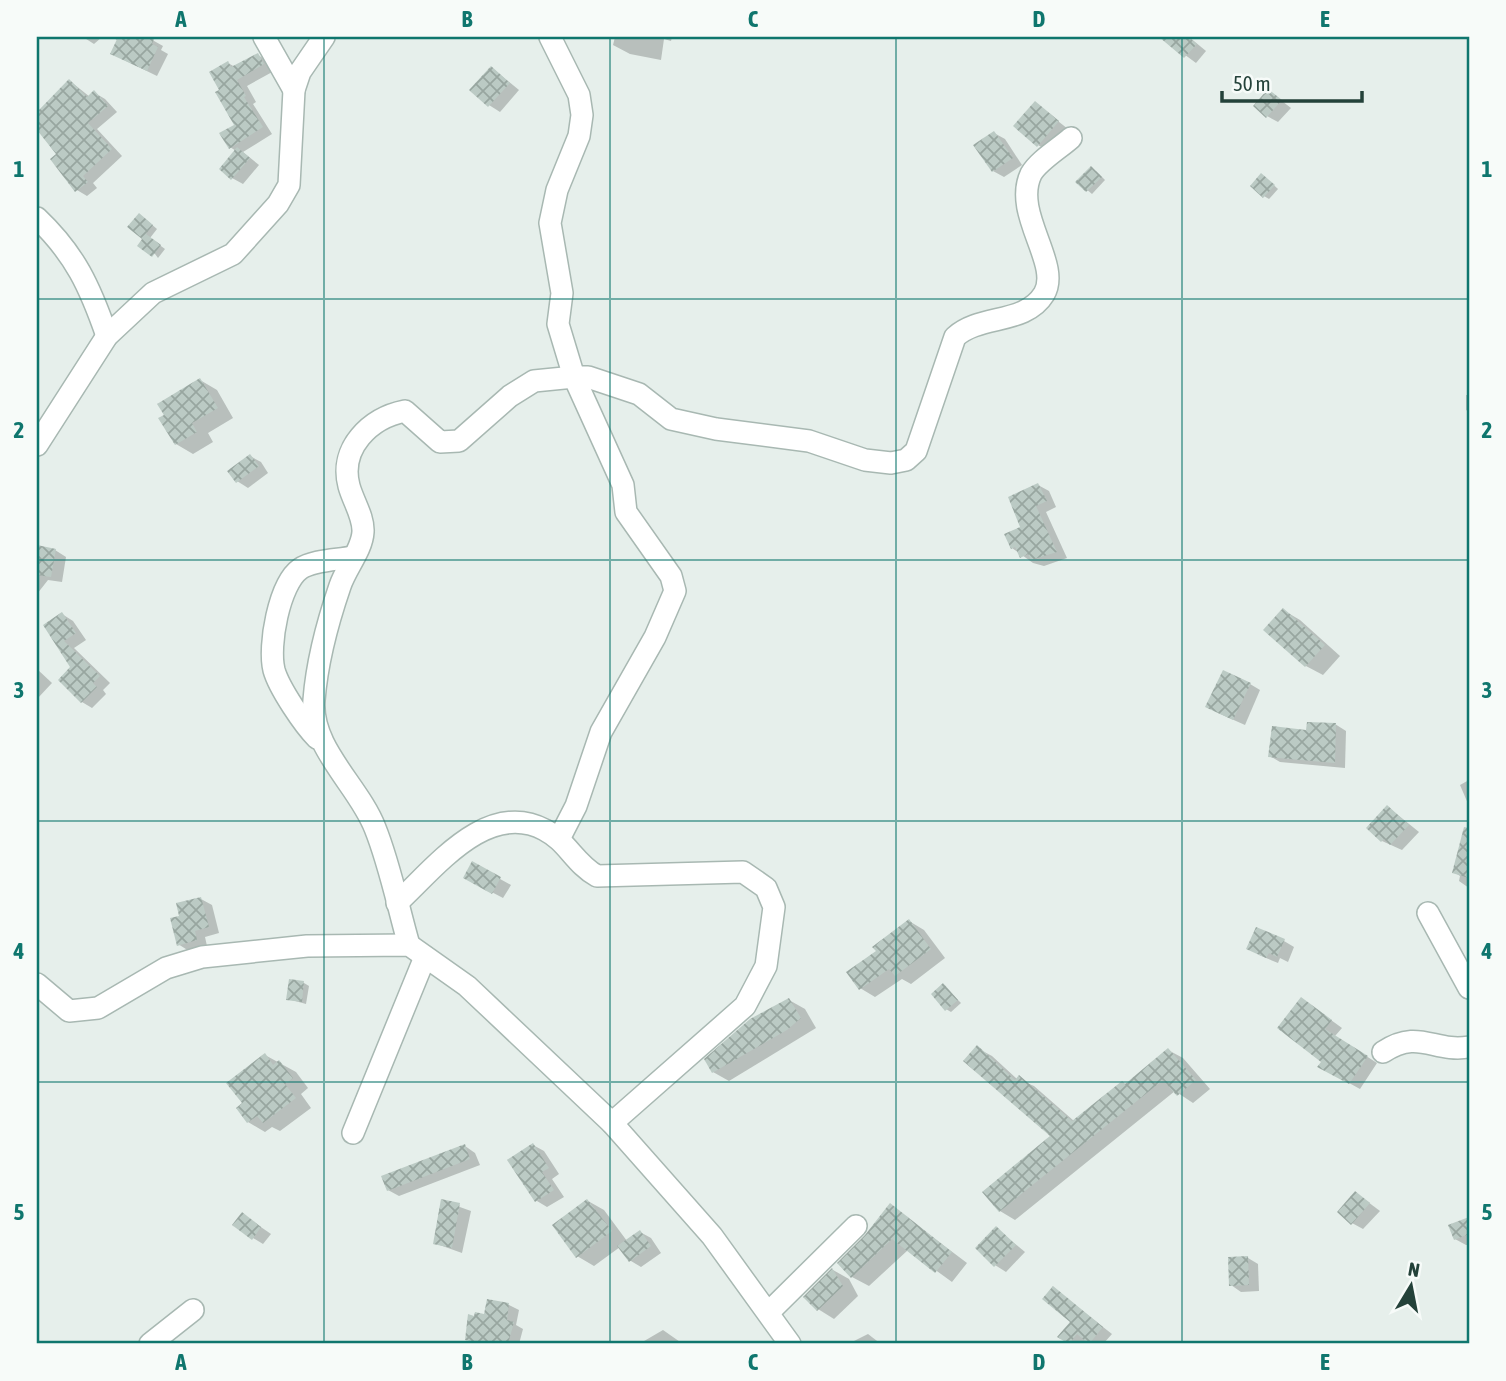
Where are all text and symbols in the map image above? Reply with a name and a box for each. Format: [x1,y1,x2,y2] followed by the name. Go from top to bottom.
[174,6,187,32] text: A
[462,6,473,32] text: B
[748,6,759,32] text: C
[1033,6,1046,32] text: D
[1320,6,1330,32] text: E
[1222,60,1362,104] scale bar
[1233,71,1271,95] text: 50 m
[14,156,25,182] text: 1
[1482,156,1493,182] text: 1
[14,417,24,443] text: 2
[1482,417,1492,443] text: 2
[14,677,24,703] text: 3
[1482,677,1492,703] text: 3
[13,938,25,964] text: 4
[1481,938,1493,964] text: 4
[14,1199,25,1225] text: 5
[1482,1199,1493,1225] text: 5
[1376,1252,1446,1322] north arrow
[1407,1257,1421,1281] text: N
[174,1349,187,1375] text: A
[462,1349,473,1375] text: B
[748,1349,759,1375] text: C
[1033,1349,1046,1375] text: D
[1320,1349,1330,1375] text: E

